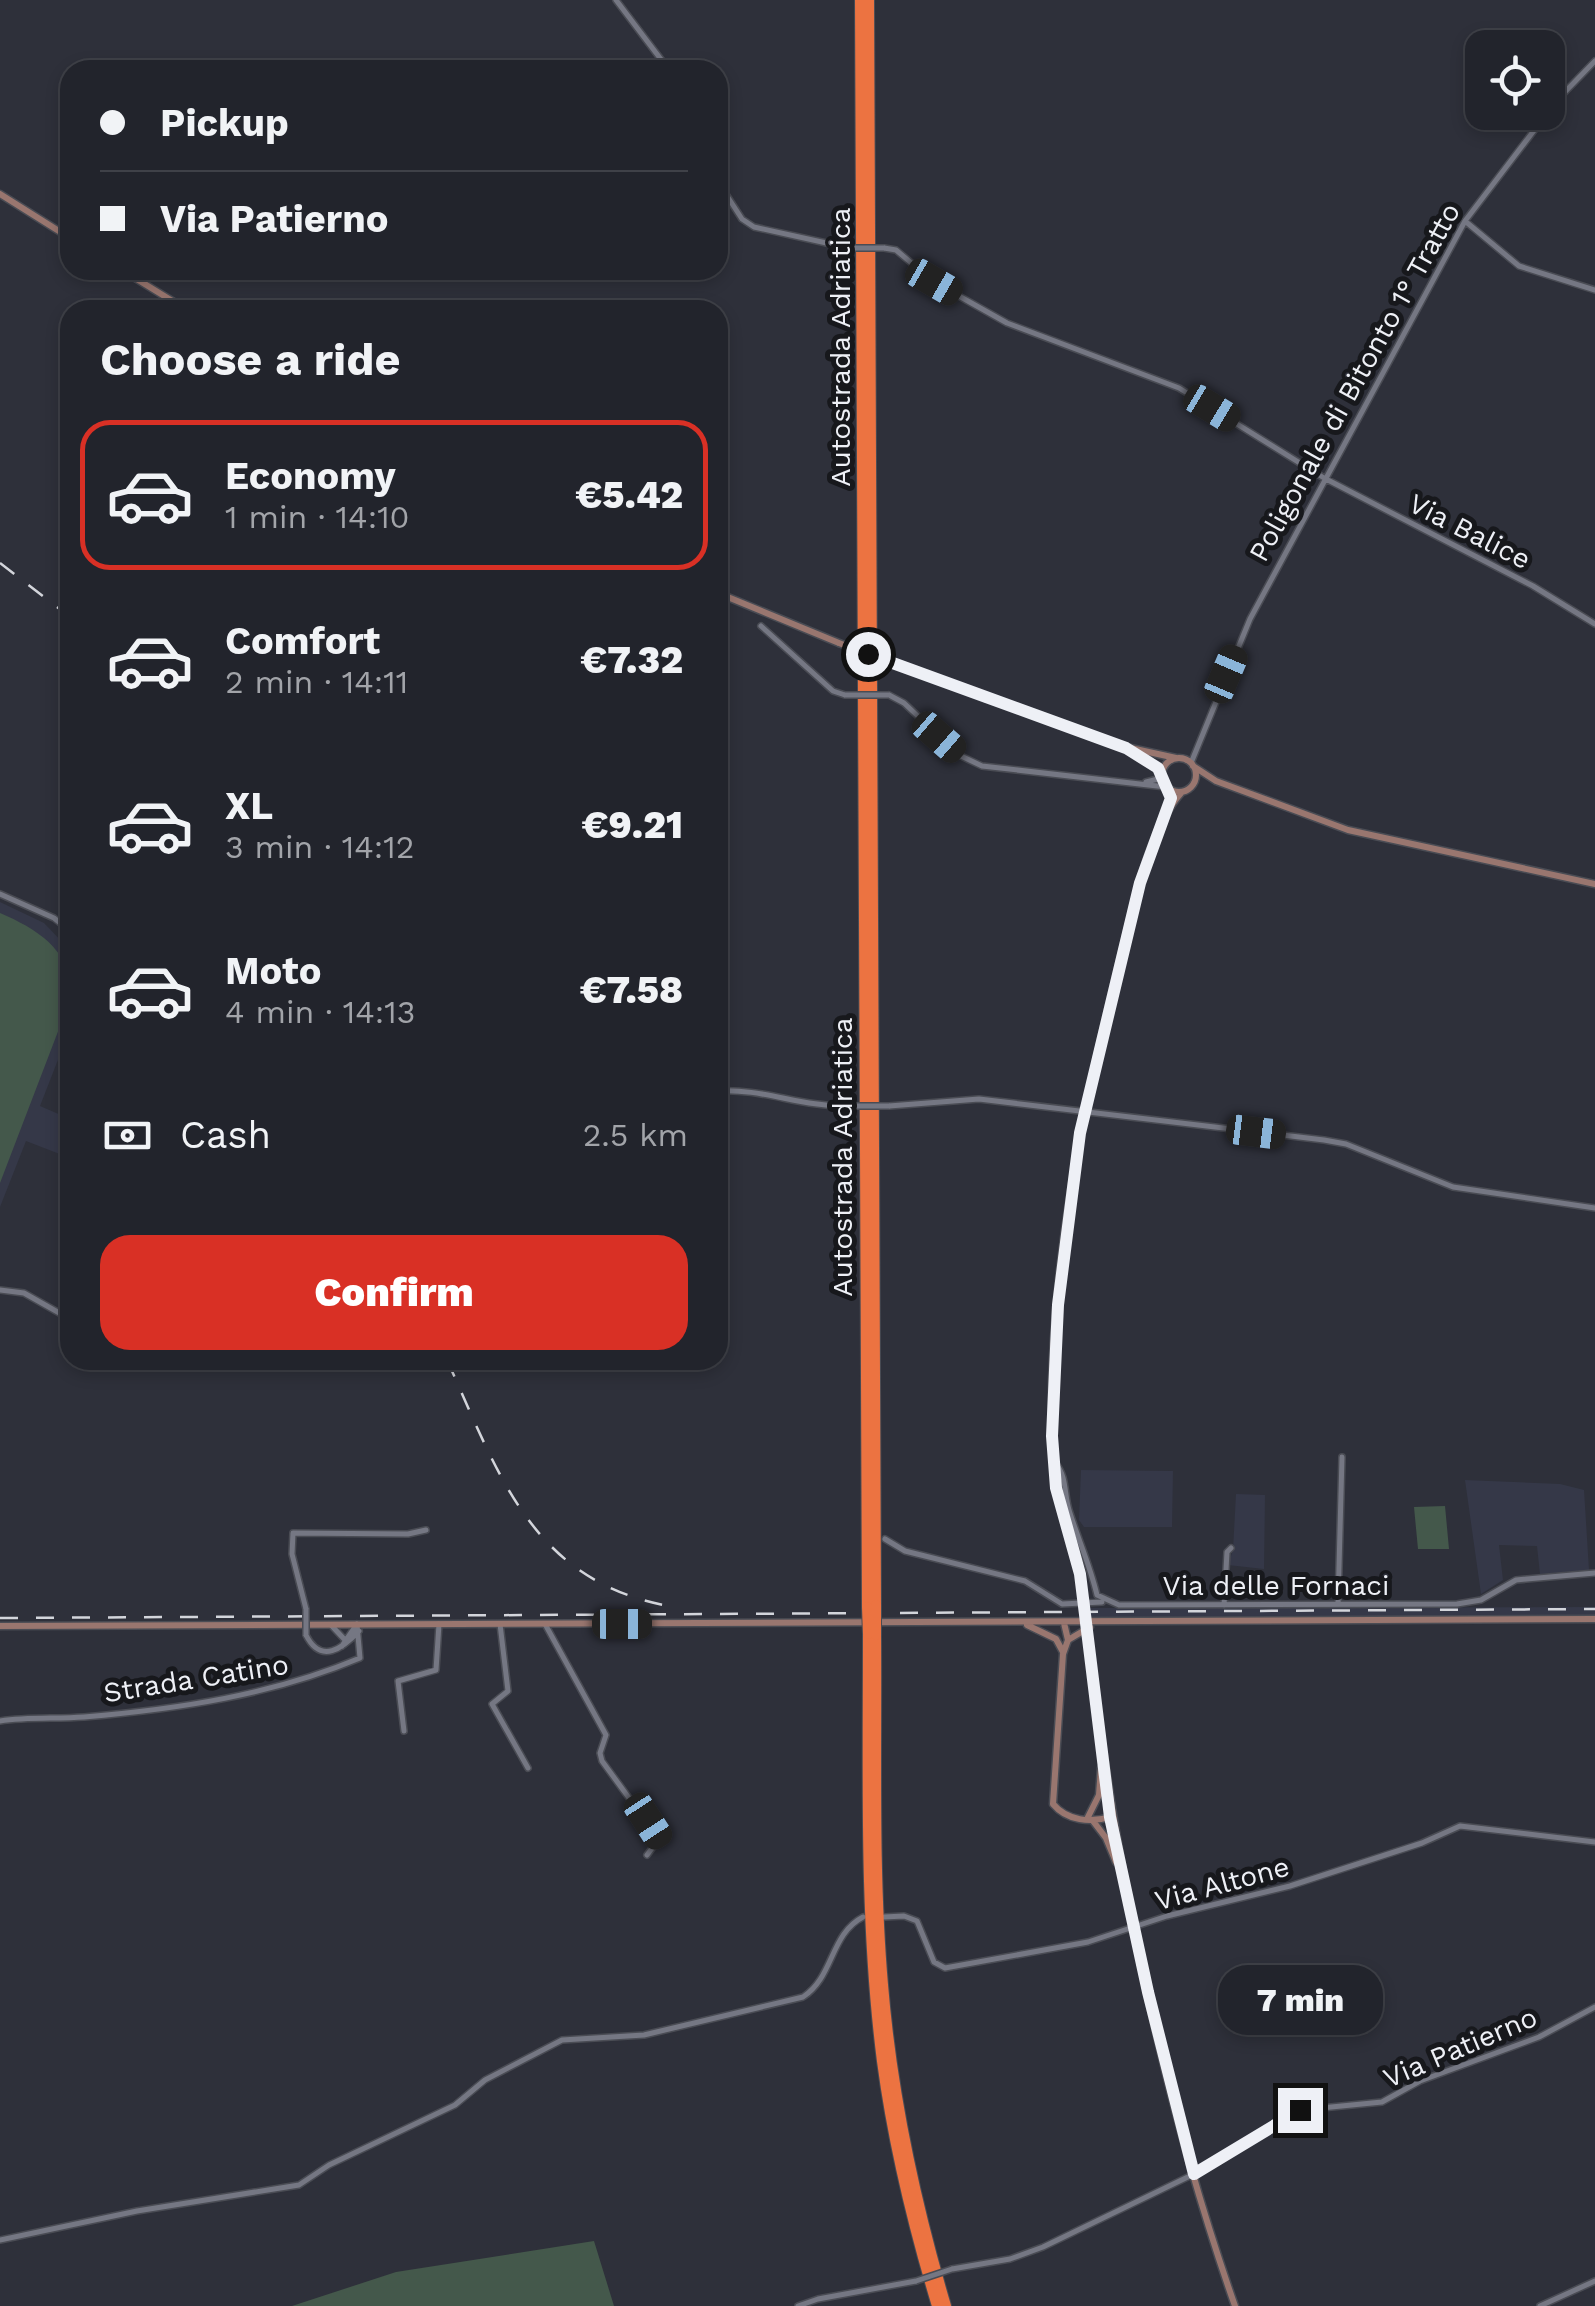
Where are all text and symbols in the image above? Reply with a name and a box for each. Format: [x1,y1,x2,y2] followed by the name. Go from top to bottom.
[1465,30,1565,130] map controls
[1465,30,1565,130] button: locate
[160,101,289,145] text: Pickup
[160,197,389,241] text: Via Patierno
[1242,197,1467,567] street label: Poligonale di Bitonto 1° Tratto
[824,207,857,487] street label: Autostrada Adriatica
[901,254,967,310] car
[100,333,400,386] text: Choose a ride
[1179,380,1245,436] car
[105,450,195,540] icon: car
[225,454,396,498] text: Economy
[576,473,683,517] text: €5.42
[1403,487,1536,576] street label: Via Balice
[225,498,410,536] text: 1 min · 14:10
[105,615,195,705] icon: car
[225,619,380,663] text: Comfort
[846,632,891,677] route start
[581,638,683,682] text: €7.32
[1200,641,1252,707] car
[225,663,408,701] text: 2 min · 14:11
[907,706,971,768] car
[105,780,195,870] icon: car
[225,784,273,828] text: XL
[582,803,683,847] text: €9.21
[225,828,414,866] text: 3 min · 14:12
[105,945,195,1035] icon: car
[225,949,321,993] text: Moto
[580,968,683,1012] text: €7.58
[225,993,415,1031] text: 4 min · 14:13
[826,1017,859,1297] street label: Autostrada Adriatica
[100,1108,155,1163] icon: cash
[180,1113,271,1157] text: Cash
[1224,1113,1288,1151] car
[583,1116,688,1154] text: 2.5 km
[100,1235,688,1350] button: Confirm
[1163,1569,1389,1602] street label: Via delle Fornaci
[592,1609,652,1639] car
[101,1648,291,1709] street label: Strada Catino
[619,1788,677,1854] car
[1151,1850,1293,1917] street label: Via Altone
[1218,1965,1382,2035] callout: 7 min
[1257,1981,1344,2019] text: 7 min
[1378,2000,1542,2095] street label: Via Patierno
[1278,2088,1323,2133] route end

